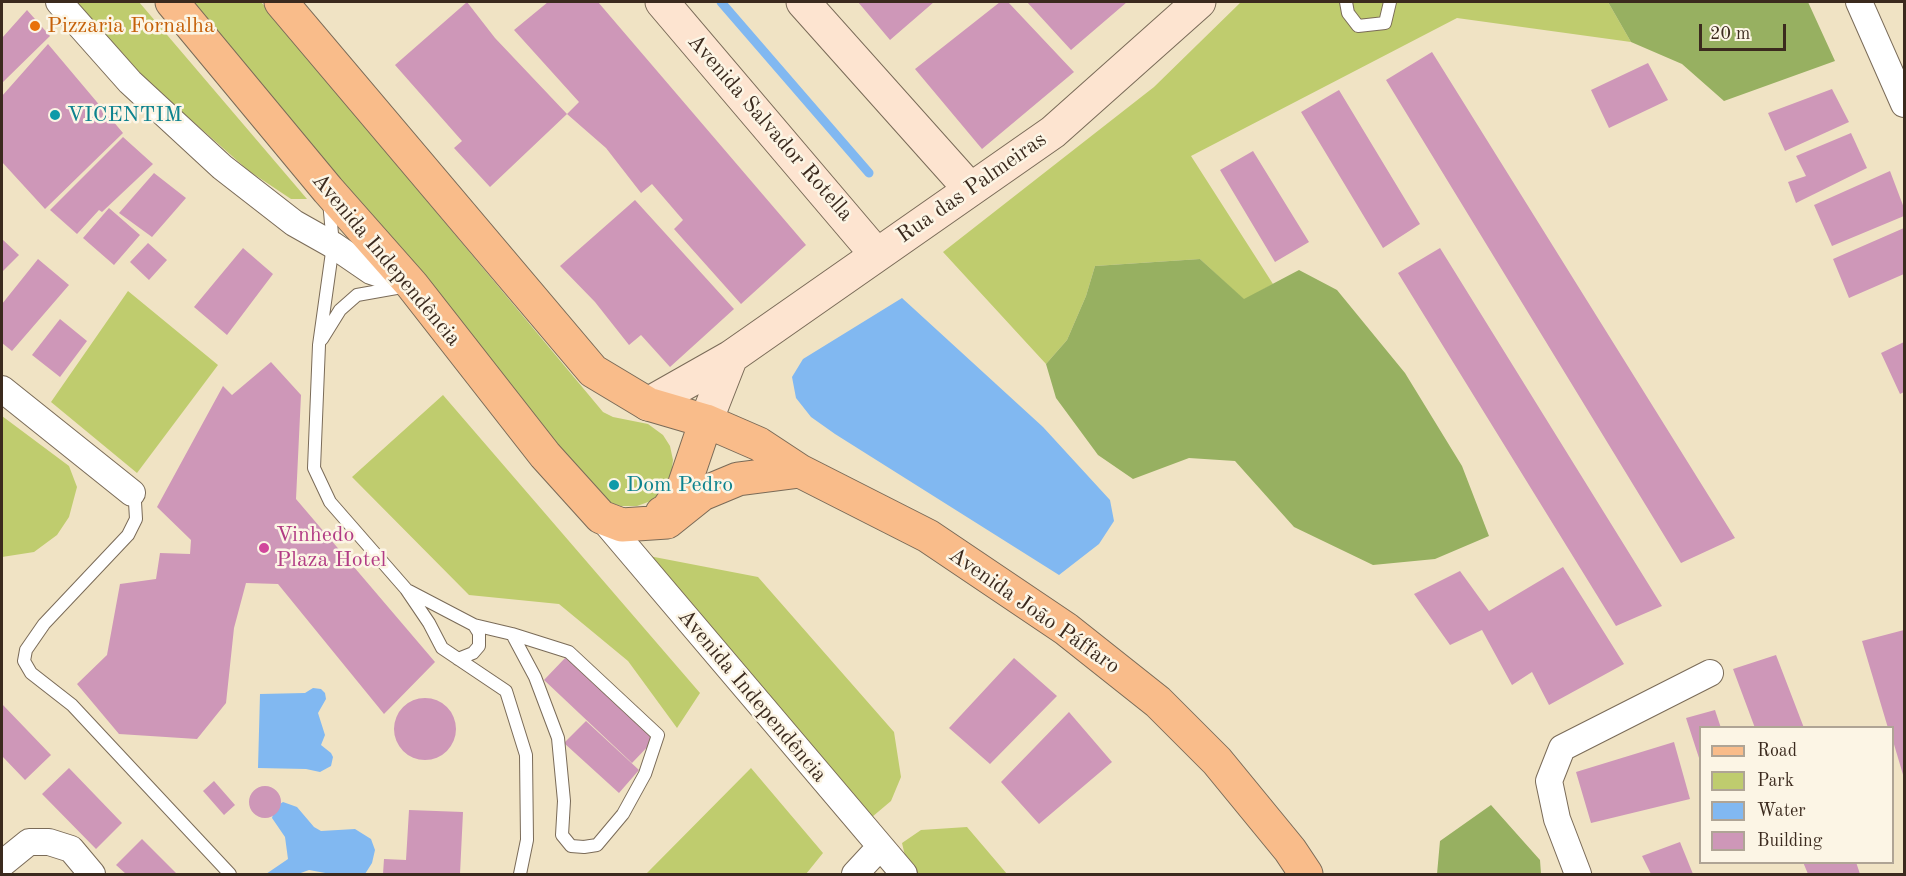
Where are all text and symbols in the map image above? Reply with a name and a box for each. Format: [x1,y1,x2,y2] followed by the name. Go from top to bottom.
[1702,12,1789,50] scale bar
[47,13,215,39] place label: Pizzaria Fornalha
[28,19,42,33] marker: Pizzaria Fornalha
[1710,25,1750,43] text: 20 m
[681,29,859,227] street label: Avenida Salvador Rotella
[67,102,182,128] place label: VICENTIM
[48,108,62,122] marker: VICENTIM
[892,127,1052,249] street label: Rua das Palmeiras
[306,168,466,352] street label: Avenida Independência
[626,472,733,498] place label: Dom Pedro
[607,478,621,492] marker: Dom Pedro
[276,522,386,574] place label: Vinhedo Plaza Hotel
[257,541,271,555] marker: Vinhedo Plaza Hotel
[943,542,1125,680] street label: Avenida João Páffaro
[672,604,832,788] street label: Avenida Independência
[1699,726,1894,864] legend
[1757,742,1797,760] text: Road
[1757,772,1794,790] text: Park
[1757,802,1806,820] text: Water
[1757,832,1822,850] text: Building

